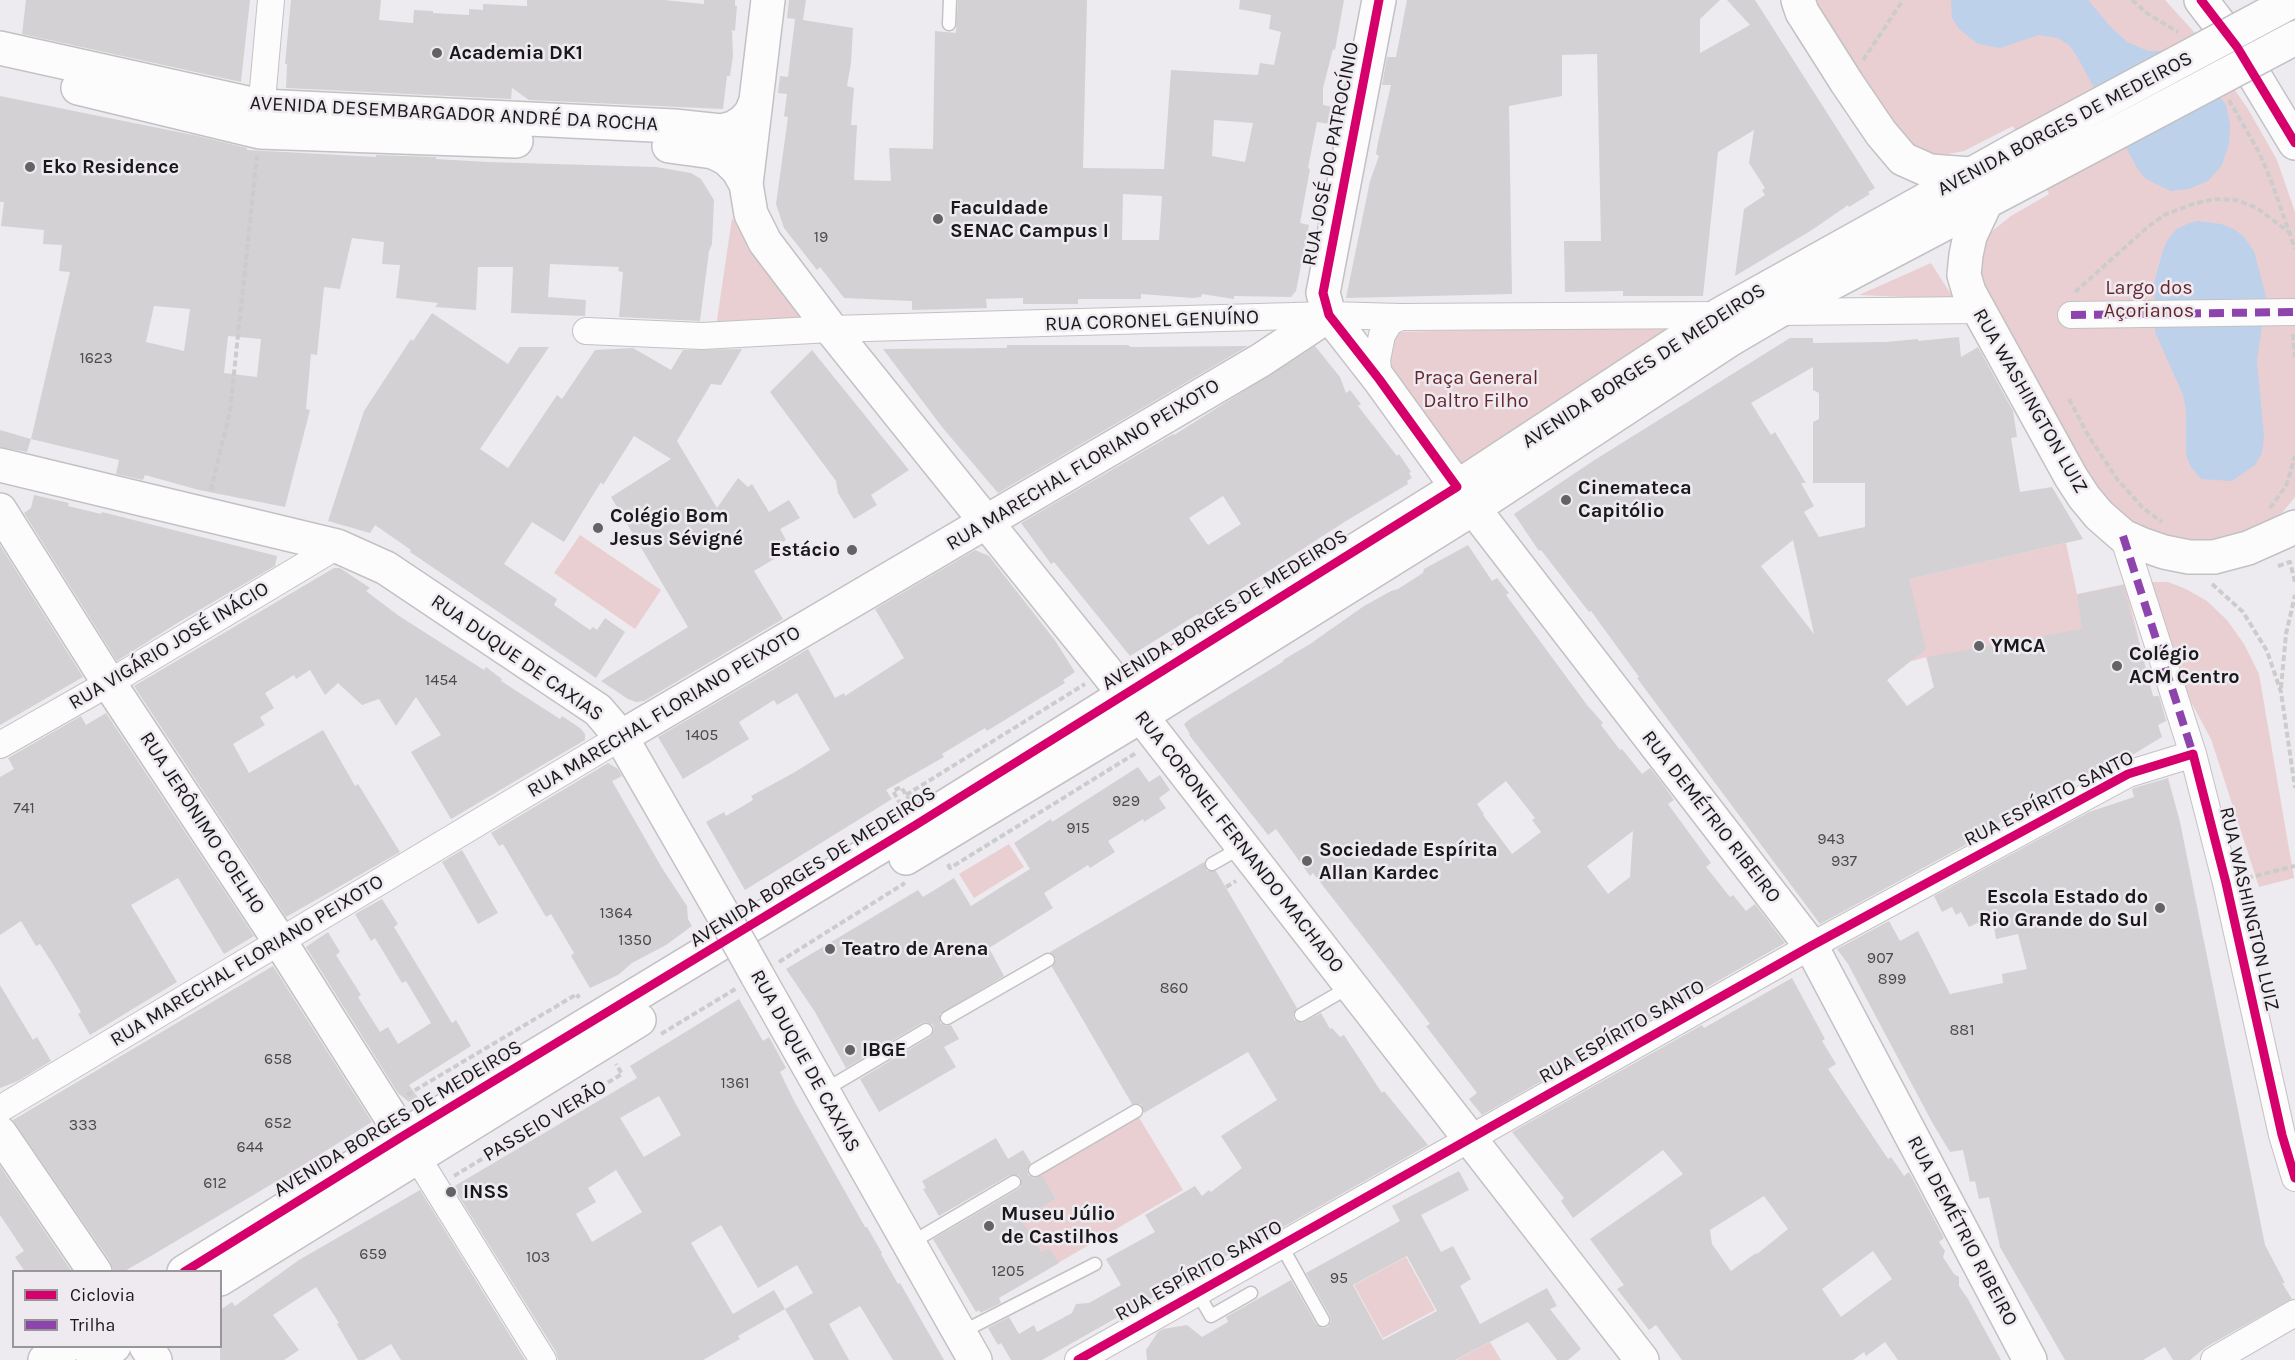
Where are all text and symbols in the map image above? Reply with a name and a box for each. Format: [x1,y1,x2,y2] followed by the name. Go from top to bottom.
[1298,40,1364,268] street label: RUA JOSÉ DO PATROCÍNIO
[449,41,583,65] place label: Academia DK1
[430,46,444,60] marker: Academia DK1
[1933,46,2197,202] street label: AVENIDA BORGES DE MEDEIROS
[249,91,659,137] street label: AVENIDA DESEMBARGADOR ANDRÉ DA ROCHA
[42,155,179,179] place label: Eko Residence
[23,160,37,174] marker: Eko Residence
[950,196,1109,243] place label: Faculdade SENAC Campus I
[931,212,945,226] marker: Faculdade SENAC Campus I
[814,227,828,247] house number: 19
[2104,276,2194,323] park label: Largo dos Açorianos
[1518,278,1770,454] street label: AVENIDA BORGES DE MEDEIROS
[1967,304,2093,498] street label: RUA WASHINGTON LUIZ
[1045,305,1259,337] street label: RUA CORONEL GENUÍNO
[79,348,113,368] house number: 1623
[1414,366,1538,413] park label: Praça General Daltro Filho
[942,374,1224,556] street label: RUA MARECHAL FLORIANO PEIXOTO
[1578,476,1692,523] place label: Cinemateca Capitólio
[1559,493,1573,507] marker: Cinemateca Capitólio
[610,504,743,551] place label: Colégio Bom Jesus Sévigné
[591,521,605,535] marker: Colégio Bom Jesus Sévigné
[1098,524,1352,696] street label: AVENIDA BORGES DE MEDEIROS
[770,538,840,562] place label: Estácio
[845,543,859,557] marker: Estácio
[65,577,273,715] street label: RUA VIGÁRIO JOSÉ INÁCIO
[426,589,608,727] street label: RUA DUQUE DE CAXIAS
[523,621,805,803] street label: RUA MARECHAL FLORIANO PEIXOTO
[1991,634,2045,658] place label: YMCA
[1972,639,1986,653] marker: YMCA
[2129,642,2240,689] place label: Colégio ACM Centro
[2110,659,2124,673] marker: Colégio ACM Centro
[425,670,457,690] house number: 1454
[1129,706,1349,978] street label: RUA CORONEL FERNANDO MACHADO
[686,725,718,745] house number: 1405
[1636,726,1786,908] street label: RUA DEMÉTRIO RIBEIRO
[134,728,270,918] street label: RUA JERÔNIMO COELHO
[1960,746,2138,852] street label: RUA ESPÍRITO SANTO
[686,781,940,953] street label: AVENIDA BORGES DE MEDEIROS
[1112,791,1140,811] house number: 929
[13,798,35,818] house number: 741
[2214,804,2284,1014] street label: RUA WASHINGTON LUIZ
[1066,818,1090,838] house number: 915
[1817,829,1845,849] house number: 943
[1319,838,1498,885] place label: Sociedade Espírita Allan Kardec
[1831,851,1857,871] house number: 937
[1300,854,1314,868] marker: Sociedade Espírita Allan Kardec
[106,870,388,1052] street label: RUA MARECHAL FLORIANO PEIXOTO
[1979,885,2148,932] place label: Escola Estado do Rio Grande do Sul
[2153,901,2167,915] marker: Escola Estado do Rio Grande do Sul
[600,903,632,923] house number: 1364
[618,930,652,950] house number: 1350
[842,937,988,961] place label: Teatro de Arena
[823,942,837,956] marker: Teatro de Arena
[1867,948,1893,968] house number: 907
[745,966,865,1156] street label: RUA DUQUE DE CAXIAS
[1878,969,1906,989] house number: 899
[1535,975,1709,1089] street label: RUA ESPÍRITO SANTO
[1160,978,1188,998] house number: 860
[1950,1020,1974,1040] house number: 881
[270,1035,526,1203] street label: AVENIDA BORGES DE MEDEIROS
[862,1038,906,1062] place label: IBGE
[843,1043,857,1057] marker: IBGE
[264,1049,292,1069] house number: 658
[720,1073,750,1093] house number: 1361
[479,1075,611,1167] street label: PASSEIO VERÃO
[264,1113,292,1133] house number: 652
[69,1115,97,1135] house number: 333
[1902,1132,2022,1330] street label: RUA DEMÉTRIO RIBEIRO
[236,1137,264,1157] house number: 644
[203,1173,227,1193] house number: 612
[463,1180,509,1204] place label: INSS
[444,1185,458,1199] marker: INSS
[1001,1202,1119,1249] place label: Museu Júlio de Castilhos
[1111,1215,1287,1327] street label: RUA ESPÍRITO SANTO
[982,1219,996,1233] marker: Museu Júlio de Castilhos
[359,1244,387,1264] house number: 659
[526,1247,550,1267] house number: 103
[991,1261,1025,1281] house number: 1205
[1330,1268,1348,1288] house number: 95
[12,1270,222,1348] legend
[70,1284,135,1306] text: Ciclovia
[70,1314,115,1336] text: Trilha

